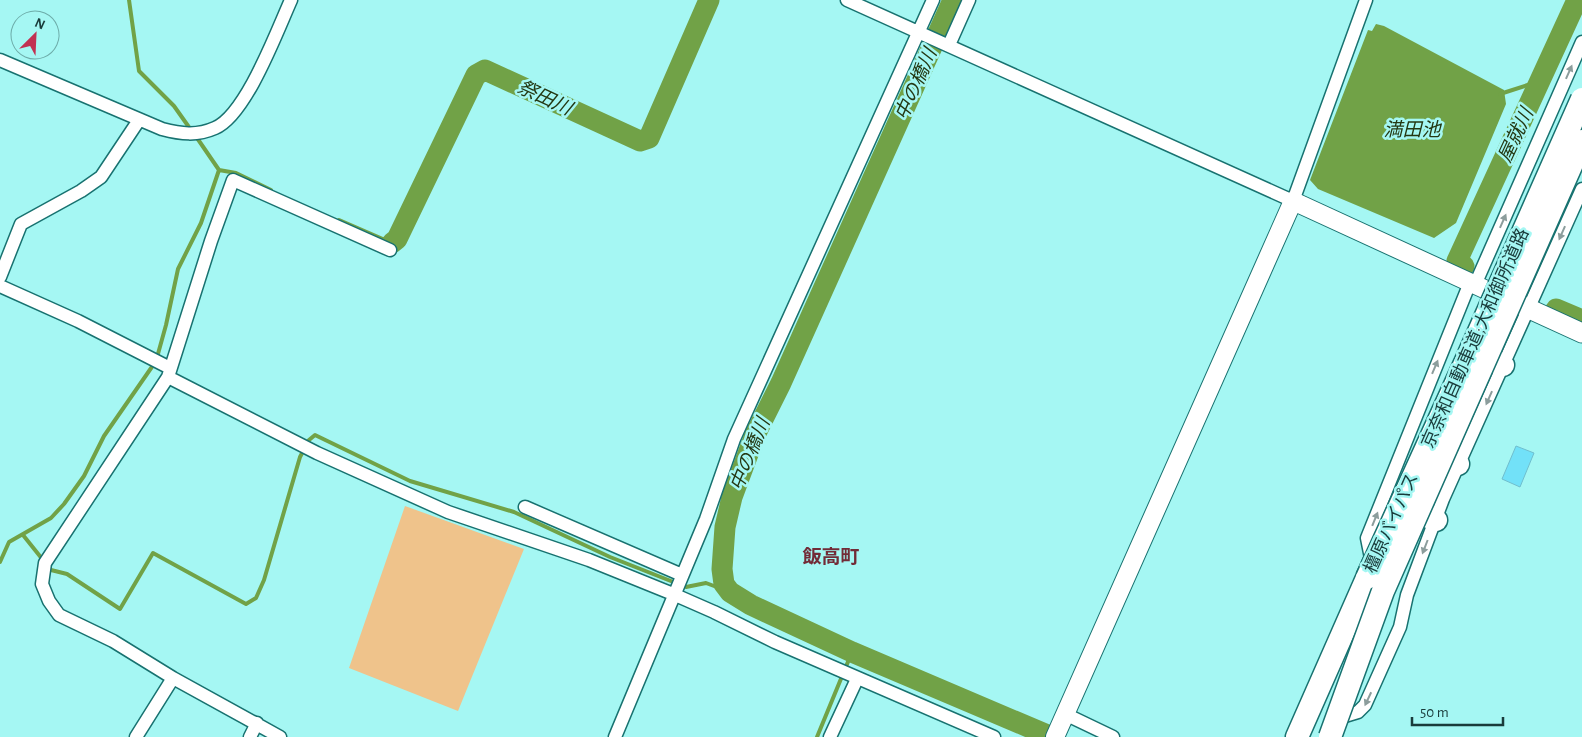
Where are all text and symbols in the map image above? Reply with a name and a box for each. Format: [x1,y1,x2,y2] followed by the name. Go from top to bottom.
[10,10,60,60] north arrow
[33,16,47,32] text: N
[891,44,941,123] water label: 中の橋川
[1565,65,1573,79] one-way arrow
[515,77,576,120] water label: 祭田川
[1495,104,1538,165] water label: 屋就川
[1383,120,1442,140] water label: 満田池
[1500,214,1508,228] one-way arrow
[1417,225,1533,451] street label: 京奈和自動車道;大和御所道路
[1558,226,1566,240] one-way arrow
[1431,360,1439,374] one-way arrow
[1484,391,1492,405] one-way arrow
[726,414,774,493] water label: 中の橋川
[1361,470,1422,576] street label: 橿原バイパス
[1372,511,1380,526] one-way arrow
[1421,540,1429,555] one-way arrow
[802,547,860,567] district label: 飯高町
[1364,691,1373,706] one-way arrow
[1412,694,1503,726] scale bar
[1420,705,1449,720] text: 50 m

